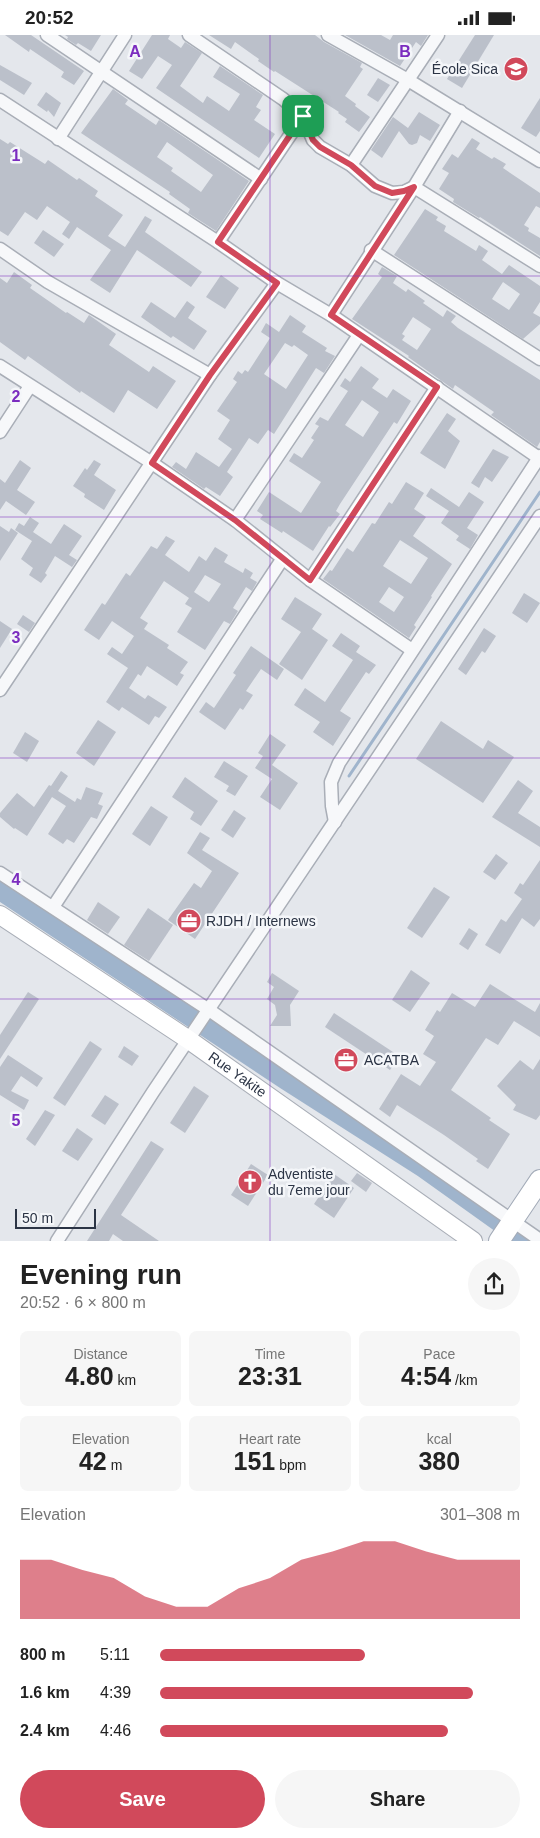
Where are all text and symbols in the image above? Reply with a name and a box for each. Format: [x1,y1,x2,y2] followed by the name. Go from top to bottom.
[25,7,74,28] text: 20:52
[129,43,141,60] text: A
[399,43,411,60] text: B
[503,56,529,82] school or university icon: École Sica
[432,61,498,77] place label: École Sica
[282,95,324,137] pin
[289,102,317,130] icon: arrive
[12,147,21,164] text: 1
[12,388,21,405] text: 2
[12,629,21,646] text: 3
[12,871,21,888] text: 4
[176,908,202,934] office icon: RJDH / Internews
[206,913,316,929] place label: RJDH / Internews
[333,1047,359,1073] office icon: ACATBA
[205,1048,270,1100] street label: Rue Yakite
[364,1052,420,1068] place label: ACATBA
[12,1112,21,1129] text: 5
[268,1166,350,1198] place label: Adventiste du 7eme jour
[237,1169,263,1195] church icon: Adventiste du 7eme jour
[15,1205,96,1229] scale bar
[22,1210,53,1226] text: 50 m
[468,1258,520,1310] button: share
[20,1259,182,1290] text: Evening run
[20,1294,146,1311] text: 20:52 · 6 × 800 m
[73,1346,128,1362] text: Distance
[255,1346,285,1362] text: Time
[423,1346,455,1362] text: Pace
[65,1362,114,1390] text: 4.80
[238,1362,302,1390] text: 23:31
[401,1362,451,1390] text: 4:54
[114,1372,136,1388] text: km
[451,1372,478,1388] text: /km
[72,1431,129,1447] text: Elevation
[239,1431,301,1447] text: Heart rate
[427,1431,452,1447] text: kcal
[79,1447,107,1475] text: 42
[234,1447,275,1475] text: 151
[418,1447,460,1475] text: 380
[107,1457,122,1473] text: m
[275,1457,306,1473] text: bpm
[20,1506,86,1523] text: Elevation
[440,1506,520,1523] text: 301–308 m
[20,1646,65,1663] text: 800 m
[100,1646,130,1663] text: 5:11
[20,1684,70,1701] text: 1.6 km
[100,1684,131,1701] text: 4:39
[20,1722,70,1739] text: 2.4 km
[100,1722,131,1739] text: 4:46
[20,1770,265,1828] button: Save
[275,1770,520,1828] button: Share

